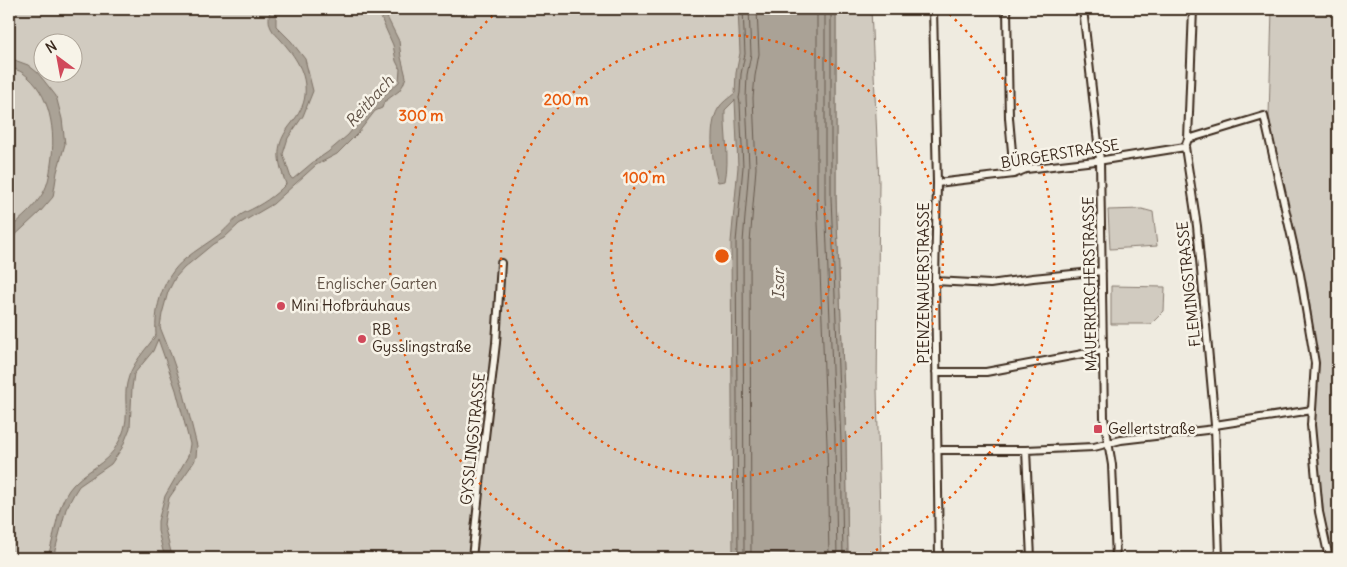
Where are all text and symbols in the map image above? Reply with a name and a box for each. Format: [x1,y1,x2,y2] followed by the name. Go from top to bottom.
[32,32,82,82] north arrow
[42,37,60,57] text: N
[341,70,398,131] water label: Reitbach
[544,90,588,109] text: 200 m
[399,106,444,125] text: 300 m
[999,135,1121,172] street label: BÜRGERSTRASSE
[623,168,665,187] text: 100 m
[1078,196,1101,372] street label: MAUERKIRCHERSTRASSE
[914,202,933,364] street label: PIENZENAUERSTRASSE
[1172,220,1205,348] street label: FLEMINGSTRASSE
[713,247,731,265] centre of rings
[768,267,788,299] water label: Isar
[317,274,438,293] park label: Englischer Garten
[291,296,410,315] place label: Mini Hofbräuhaus
[275,300,287,312] marker: Mini Hofbräuhaus
[372,320,471,356] place label: RB Gysslingstraße
[356,333,368,345] marker: RB Gysslingstraße
[456,372,489,506] street label: GYSSLINGSTRASSE
[1108,419,1196,438] place label: Gellertstraße
[1092,423,1104,435] marker: Gellertstraße

